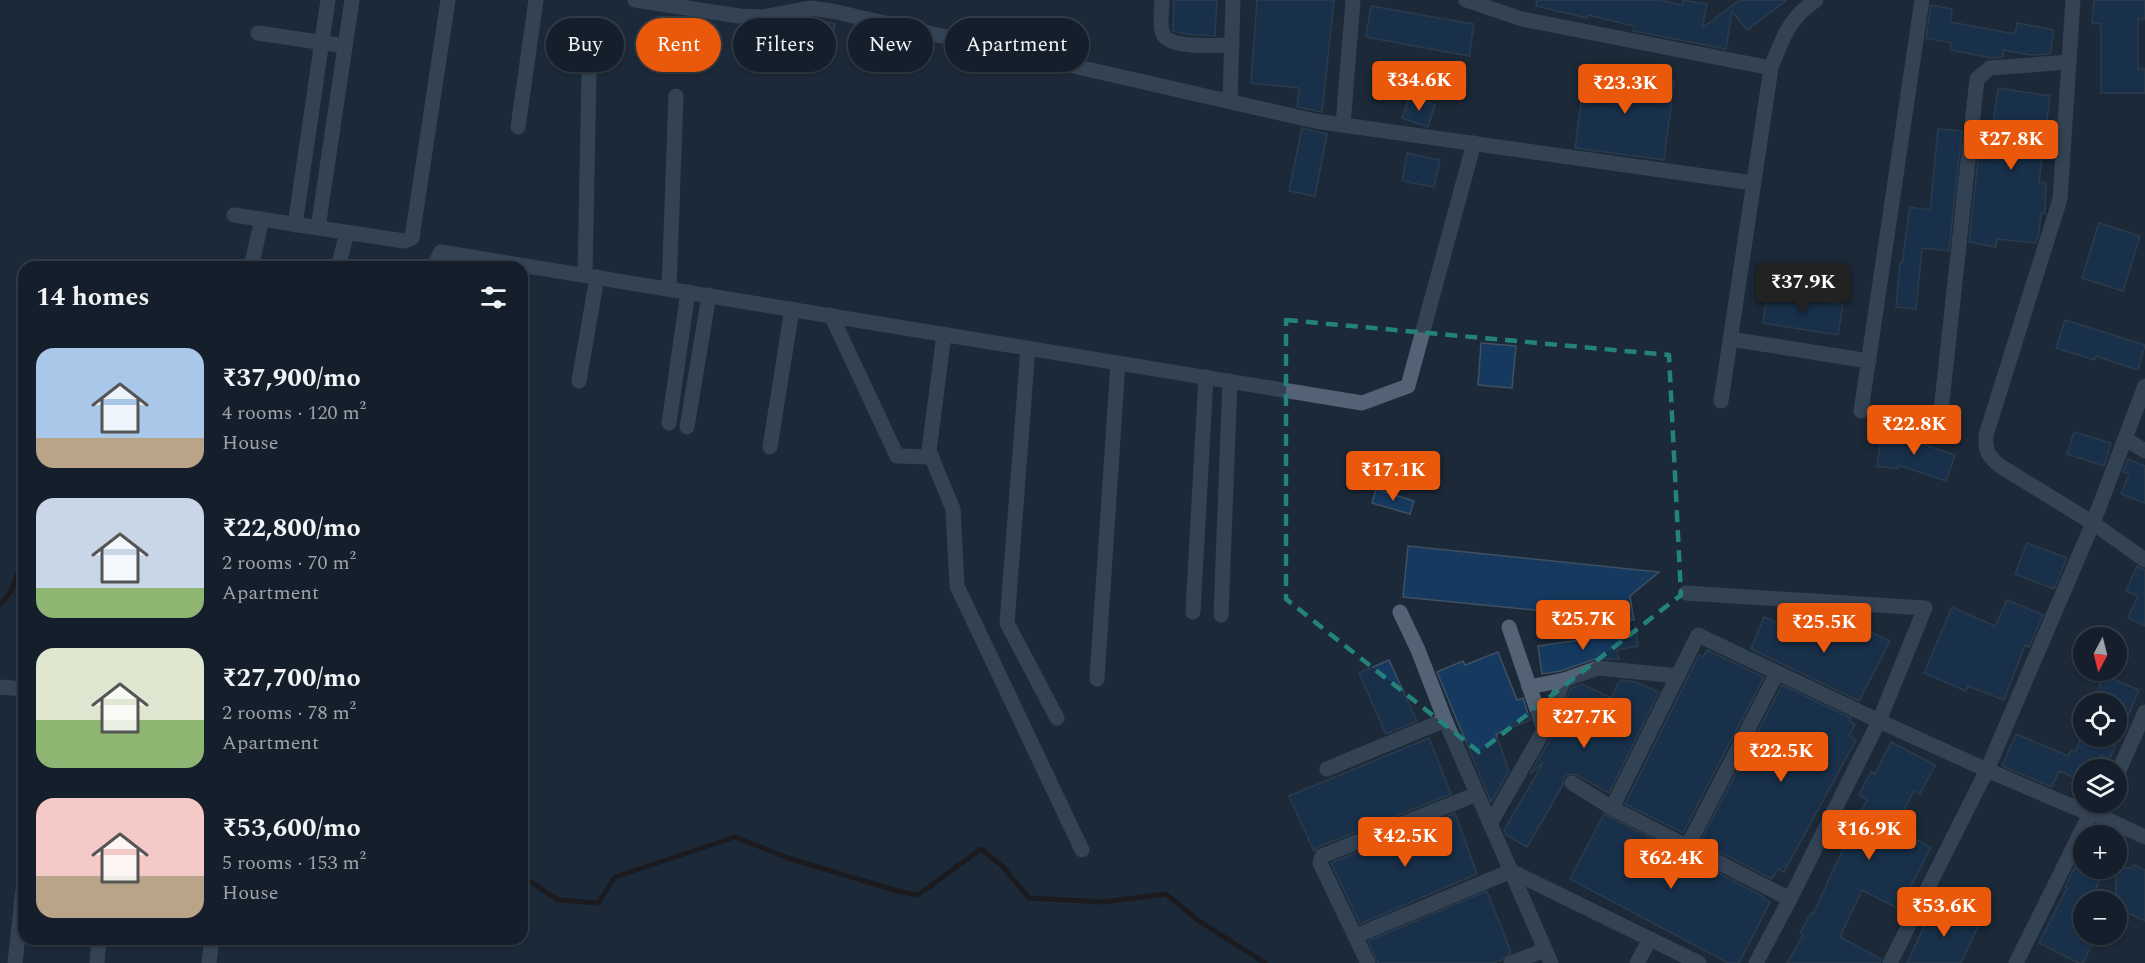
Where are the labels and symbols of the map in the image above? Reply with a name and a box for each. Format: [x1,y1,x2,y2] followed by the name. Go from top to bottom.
[1370,61,1468,112] pin: ₹34.6K
[1576,64,1674,115] pin: ₹23.3K
[1962,120,2060,171] pin: ₹27.8K
[1754,263,1852,314] pin: ₹37.9K
[1865,405,1963,456] pin: ₹22.8K
[1344,451,1442,502] pin: ₹17.1K
[1534,600,1632,651] pin: ₹25.7K
[1775,603,1873,654] pin: ₹25.5K
[2073,627,2127,681] north arrow
[1535,698,1633,749] pin: ₹27.7K
[1732,732,1830,783] pin: ₹22.5K
[1820,810,1918,861] pin: ₹16.9K
[1356,817,1454,868] pin: ₹42.5K
[1622,839,1720,890] pin: ₹62.4K
[1895,887,1993,938] pin: ₹53.6K

